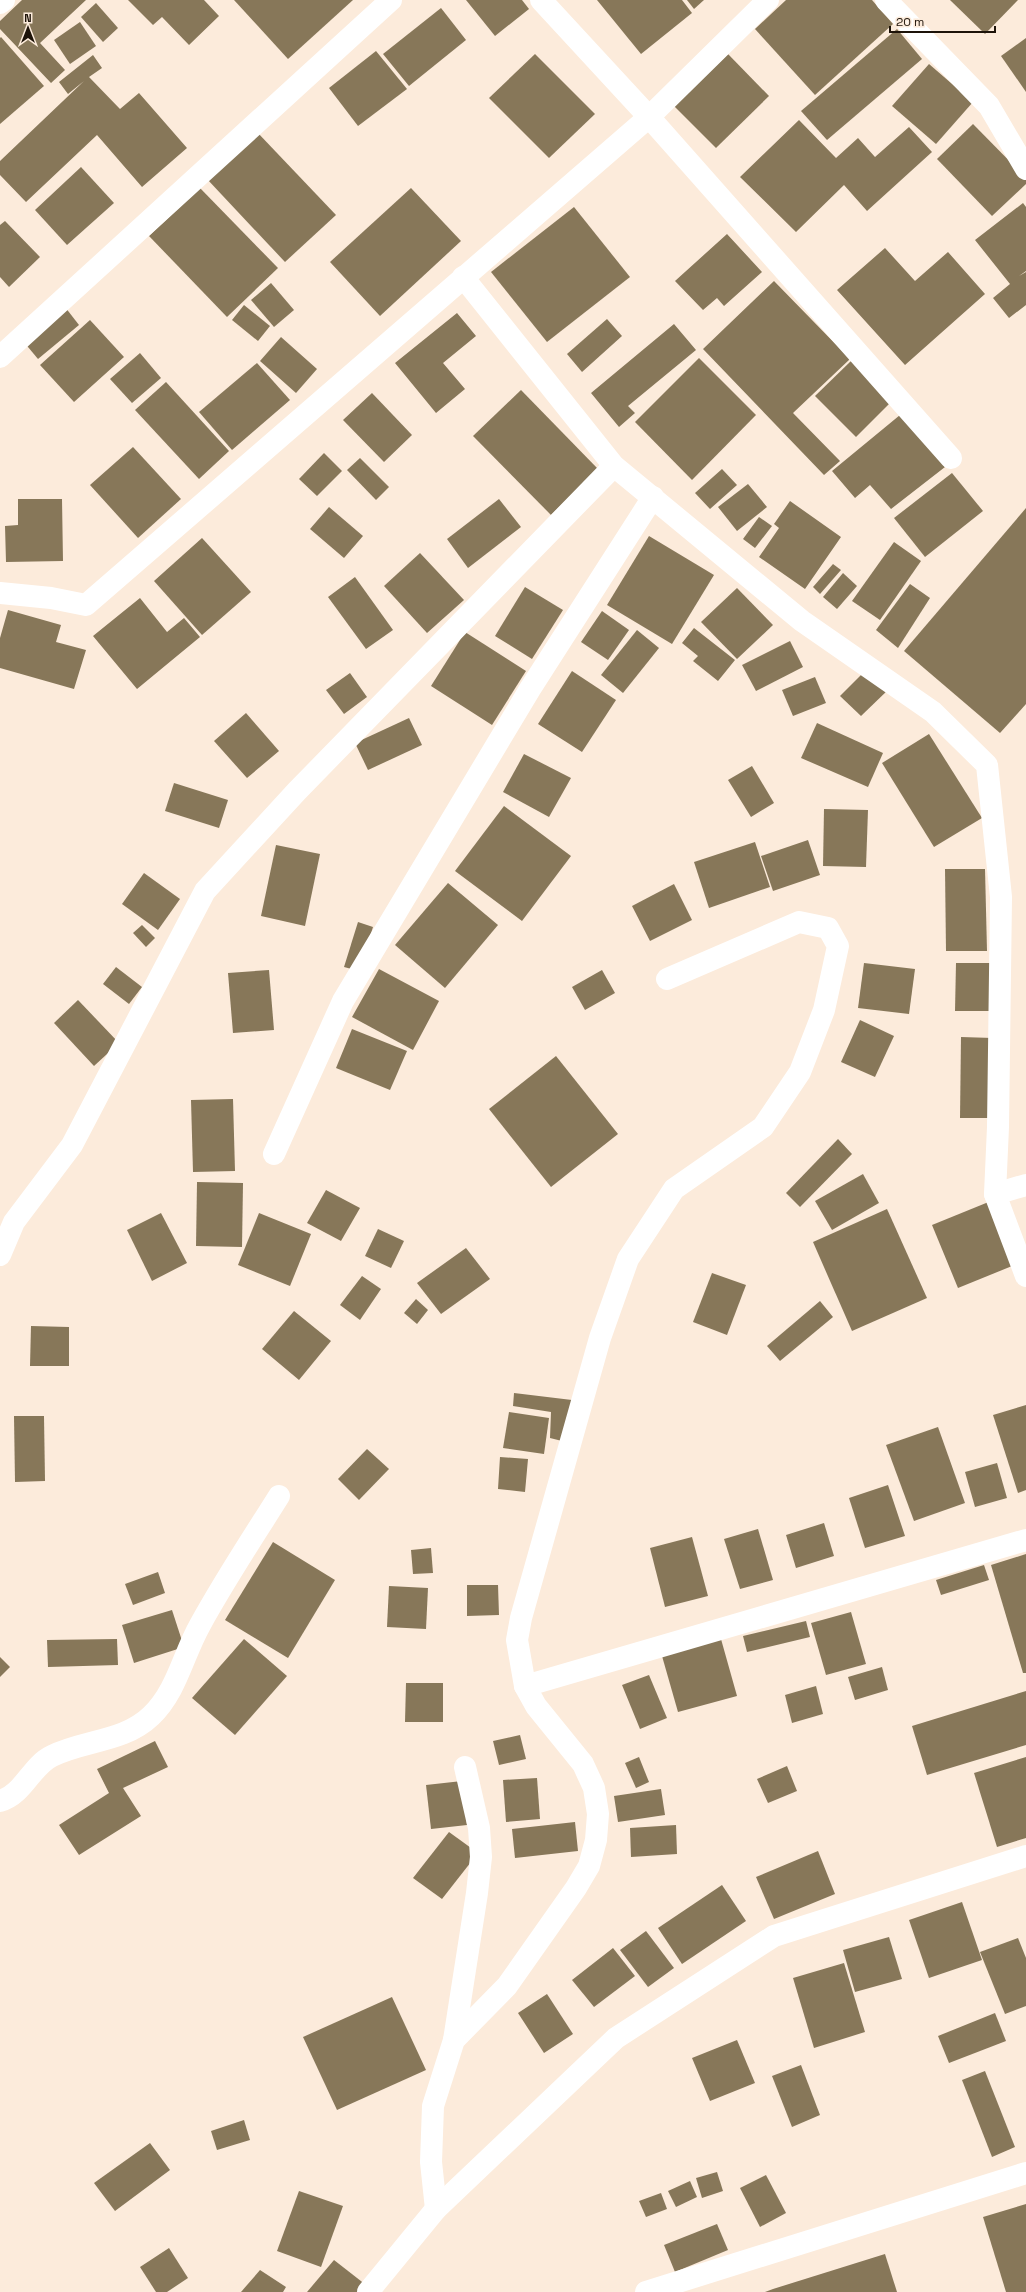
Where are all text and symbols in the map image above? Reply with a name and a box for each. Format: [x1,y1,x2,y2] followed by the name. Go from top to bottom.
[8,8,48,48] north arrow
[890,8,995,34] scale bar
[24,11,32,25] text: N
[896,14,924,30] text: 20 m

